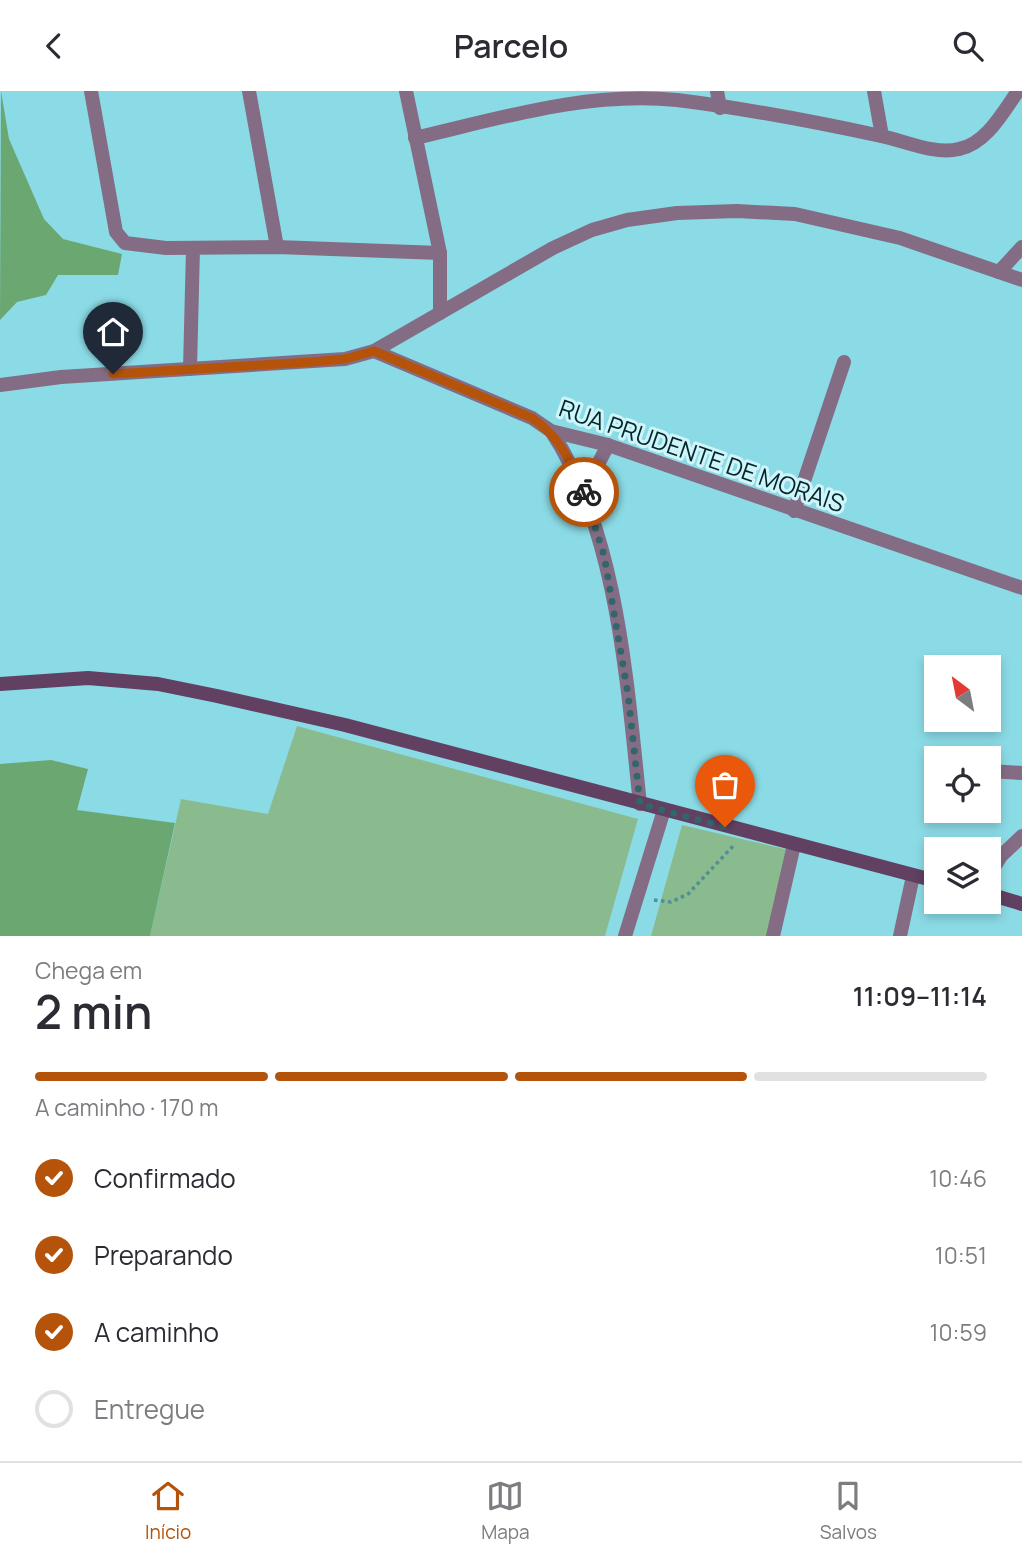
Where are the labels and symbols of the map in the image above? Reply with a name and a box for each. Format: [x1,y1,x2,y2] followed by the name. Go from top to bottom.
[83,302,143,374] pin
[555,391,849,519] street label: RUA PRUDENTE DE MORAIS
[549,457,619,527] courier
[924,655,1001,731] north arrow
[695,755,755,827] pin

